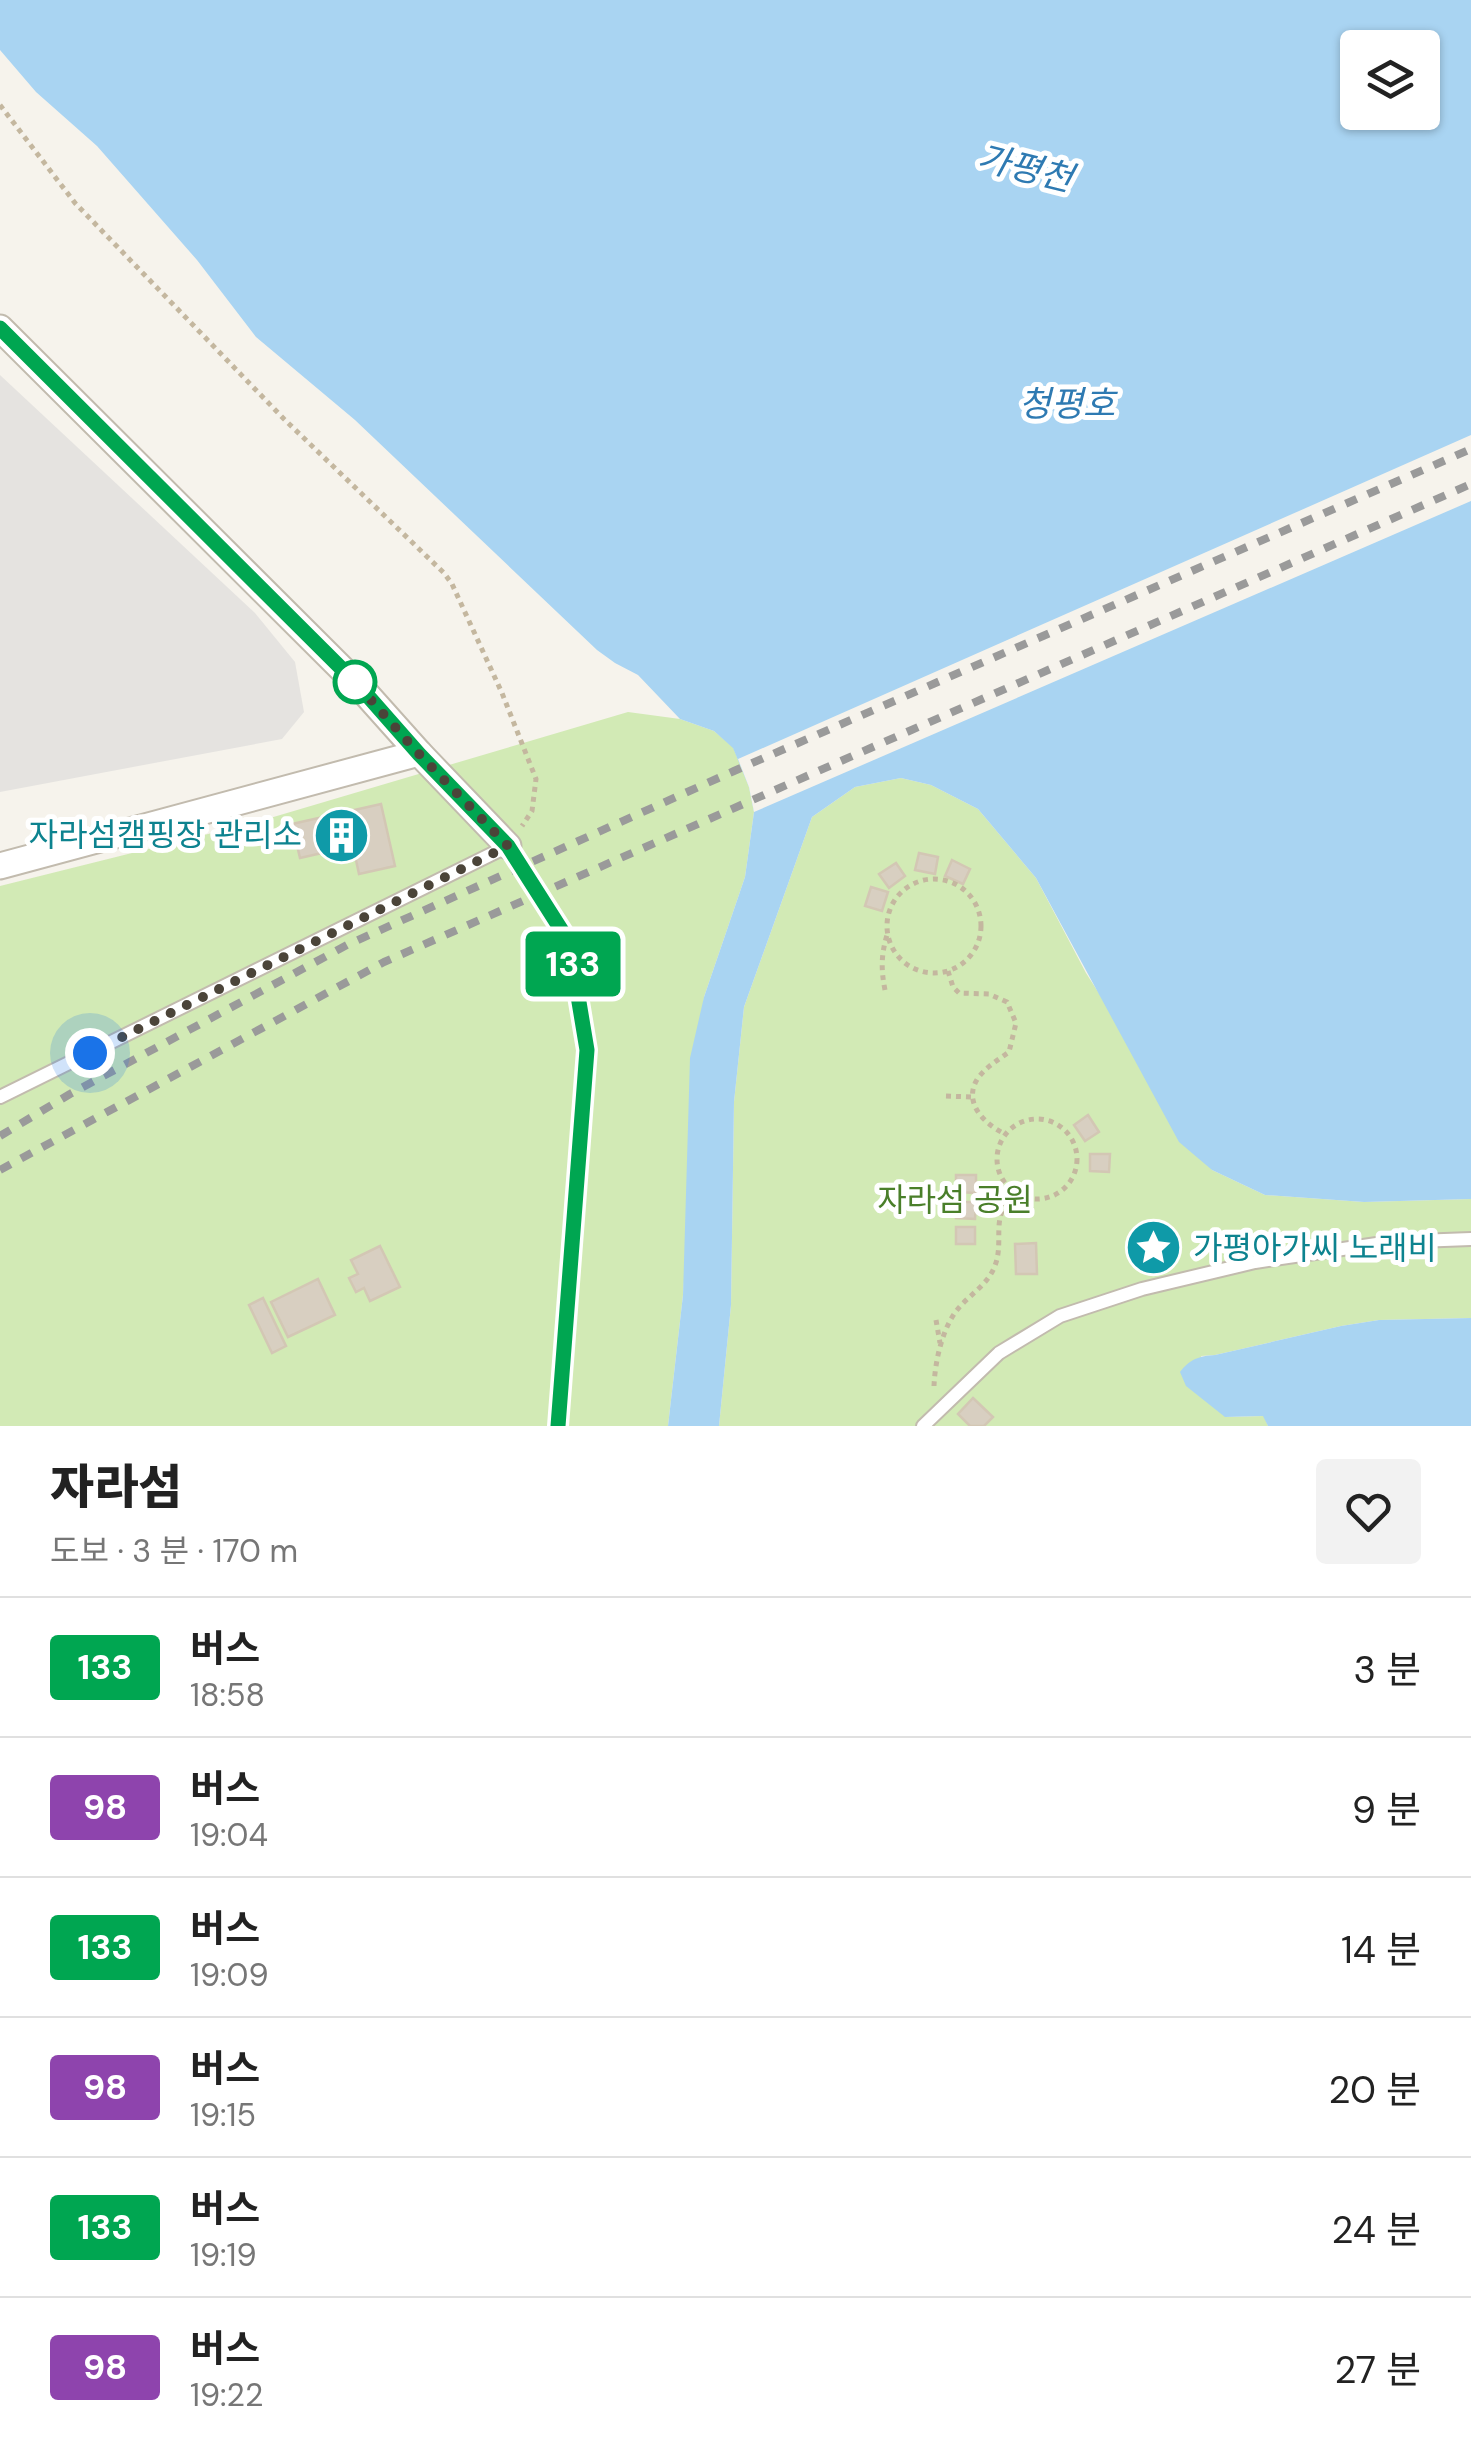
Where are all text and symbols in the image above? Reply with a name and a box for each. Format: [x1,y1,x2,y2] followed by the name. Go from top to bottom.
[1340,30,1440,130] map controls
[1340,30,1440,130] button: layers
[973,134,1081,203] water label: 가평천
[1019,381,1118,427] water label: 청평호
[334,661,376,703] unlabelled marker
[311,805,371,865] building icon: 자라섬캠핑장 관리소
[29,814,302,856] place label: 자라섬캠핑장 관리소
[516,932,630,996] line badge: 133
[546,941,600,987] text: 133
[65,1028,115,1078] your location
[877,1179,1033,1221] park label: 자라섬 공원
[1124,1218,1184,1278] place icon: 가평아가씨 노래비
[1193,1227,1437,1269] place label: 가평아가씨 노래비
[50,1456,182,1519] text: 자라섬
[1316,1459,1421,1564] button: heart
[50,1530,298,1572] text: 도보 · 3 분 · 170 m
[190,1624,260,1674] text: 버스
[78,1644,132,1690] text: 133
[1353,1645,1421,1695] text: 3 분
[190,1674,265,1716] text: 18:58
[190,1764,260,1814] text: 버스
[83,1784,127,1830] text: 98
[1352,1785,1421,1835] text: 9 분
[190,1814,268,1856] text: 19:04
[190,1904,260,1954] text: 버스
[78,1924,132,1970] text: 133
[1341,1925,1421,1975] text: 14 분
[190,1954,269,1996] text: 19:09
[190,2044,260,2094] text: 버스
[83,2064,127,2110] text: 98
[1328,2065,1421,2115] text: 20 분
[190,2094,256,2136] text: 19:15
[190,2184,260,2234] text: 버스
[78,2204,132,2250] text: 133
[1332,2205,1421,2255] text: 24 분
[190,2234,257,2276] text: 19:19
[190,2324,260,2374] text: 버스
[83,2344,127,2390] text: 98
[1334,2345,1421,2395] text: 27 분
[190,2374,263,2416] text: 19:22

